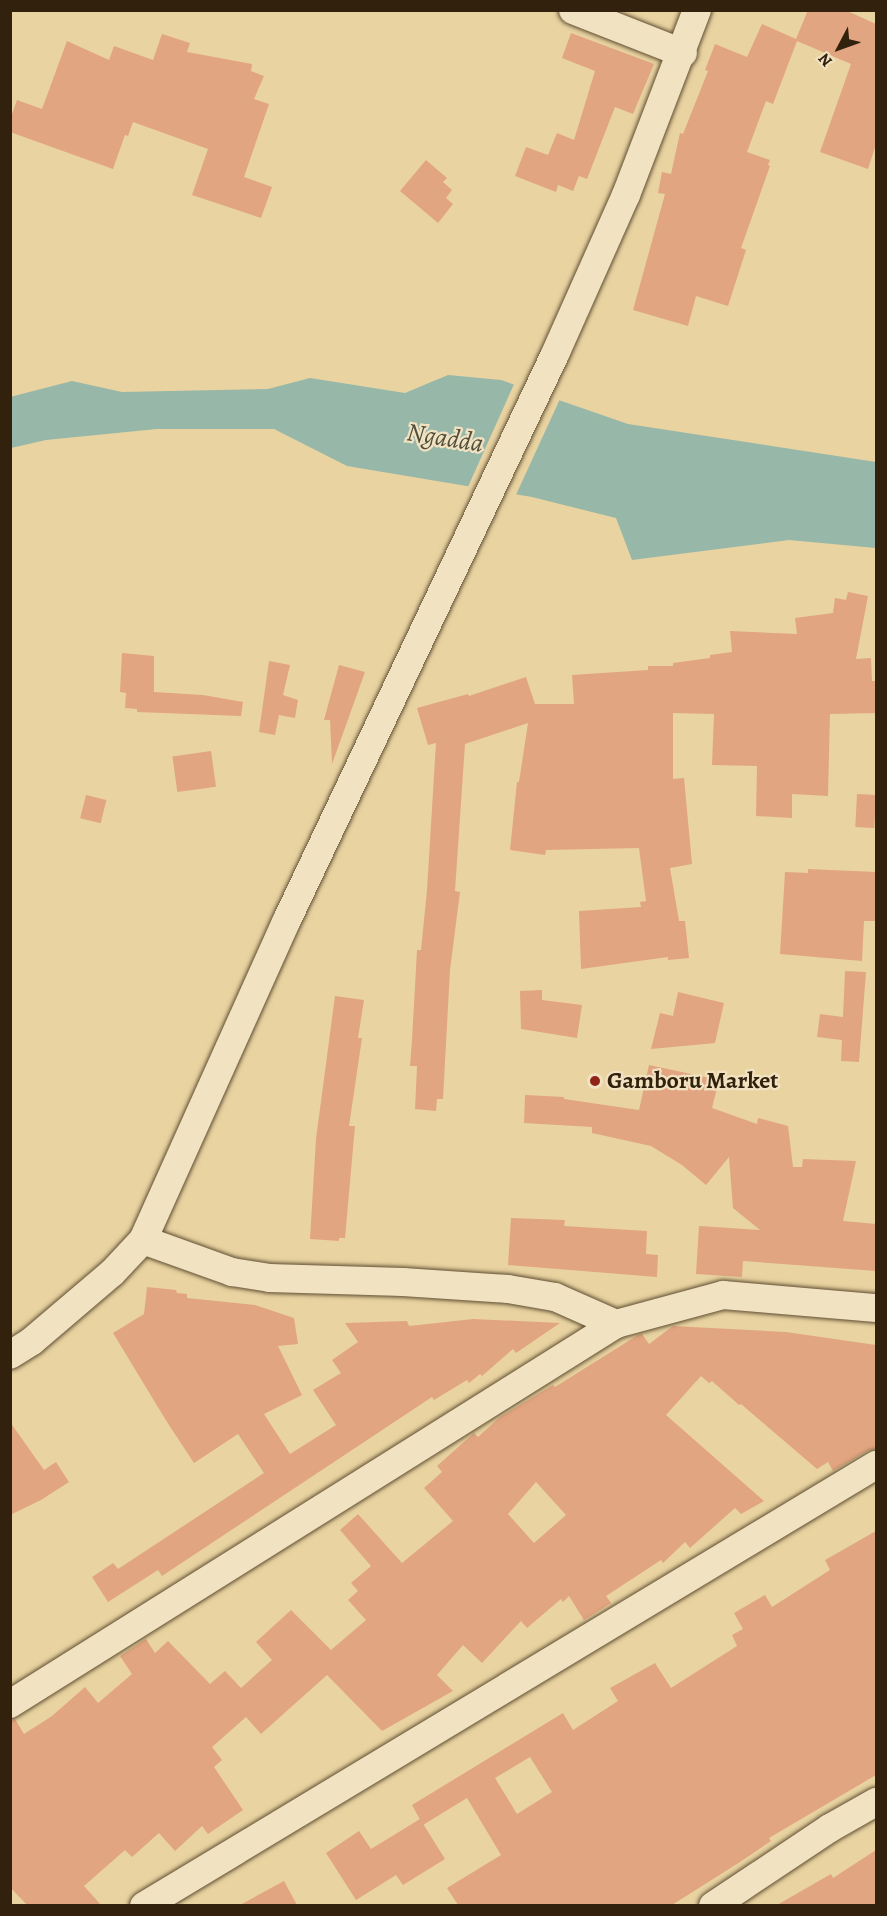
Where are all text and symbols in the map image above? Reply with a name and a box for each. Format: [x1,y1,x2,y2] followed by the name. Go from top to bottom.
[809,18,869,78] north arrow
[813,48,838,71] text: N
[405,417,485,459] water label: Ngadda
[607,1067,778,1095] place label: Gamboru Market
[588,1074,602,1088] marker: Gamboru Market

